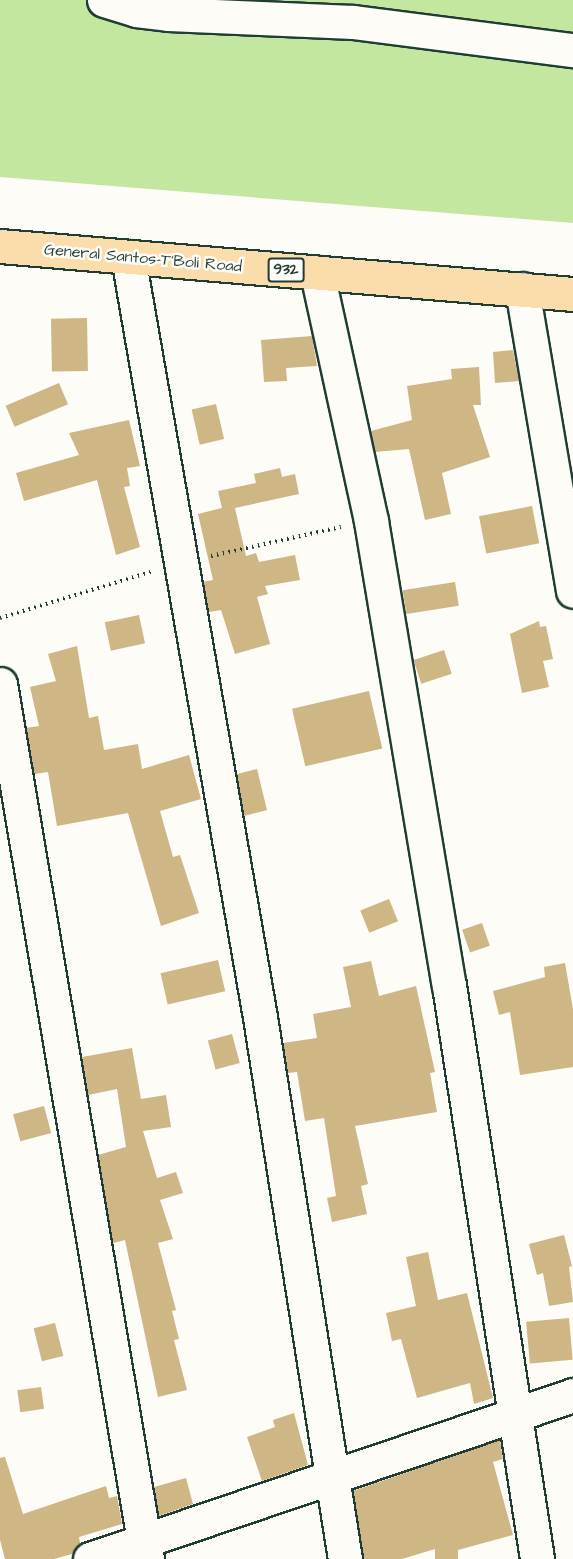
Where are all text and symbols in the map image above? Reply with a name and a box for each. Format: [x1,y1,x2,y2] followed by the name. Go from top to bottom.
[43,240,243,276] street label: General Santos-T'Boli Road
[266,258,306,282] road number: 932

